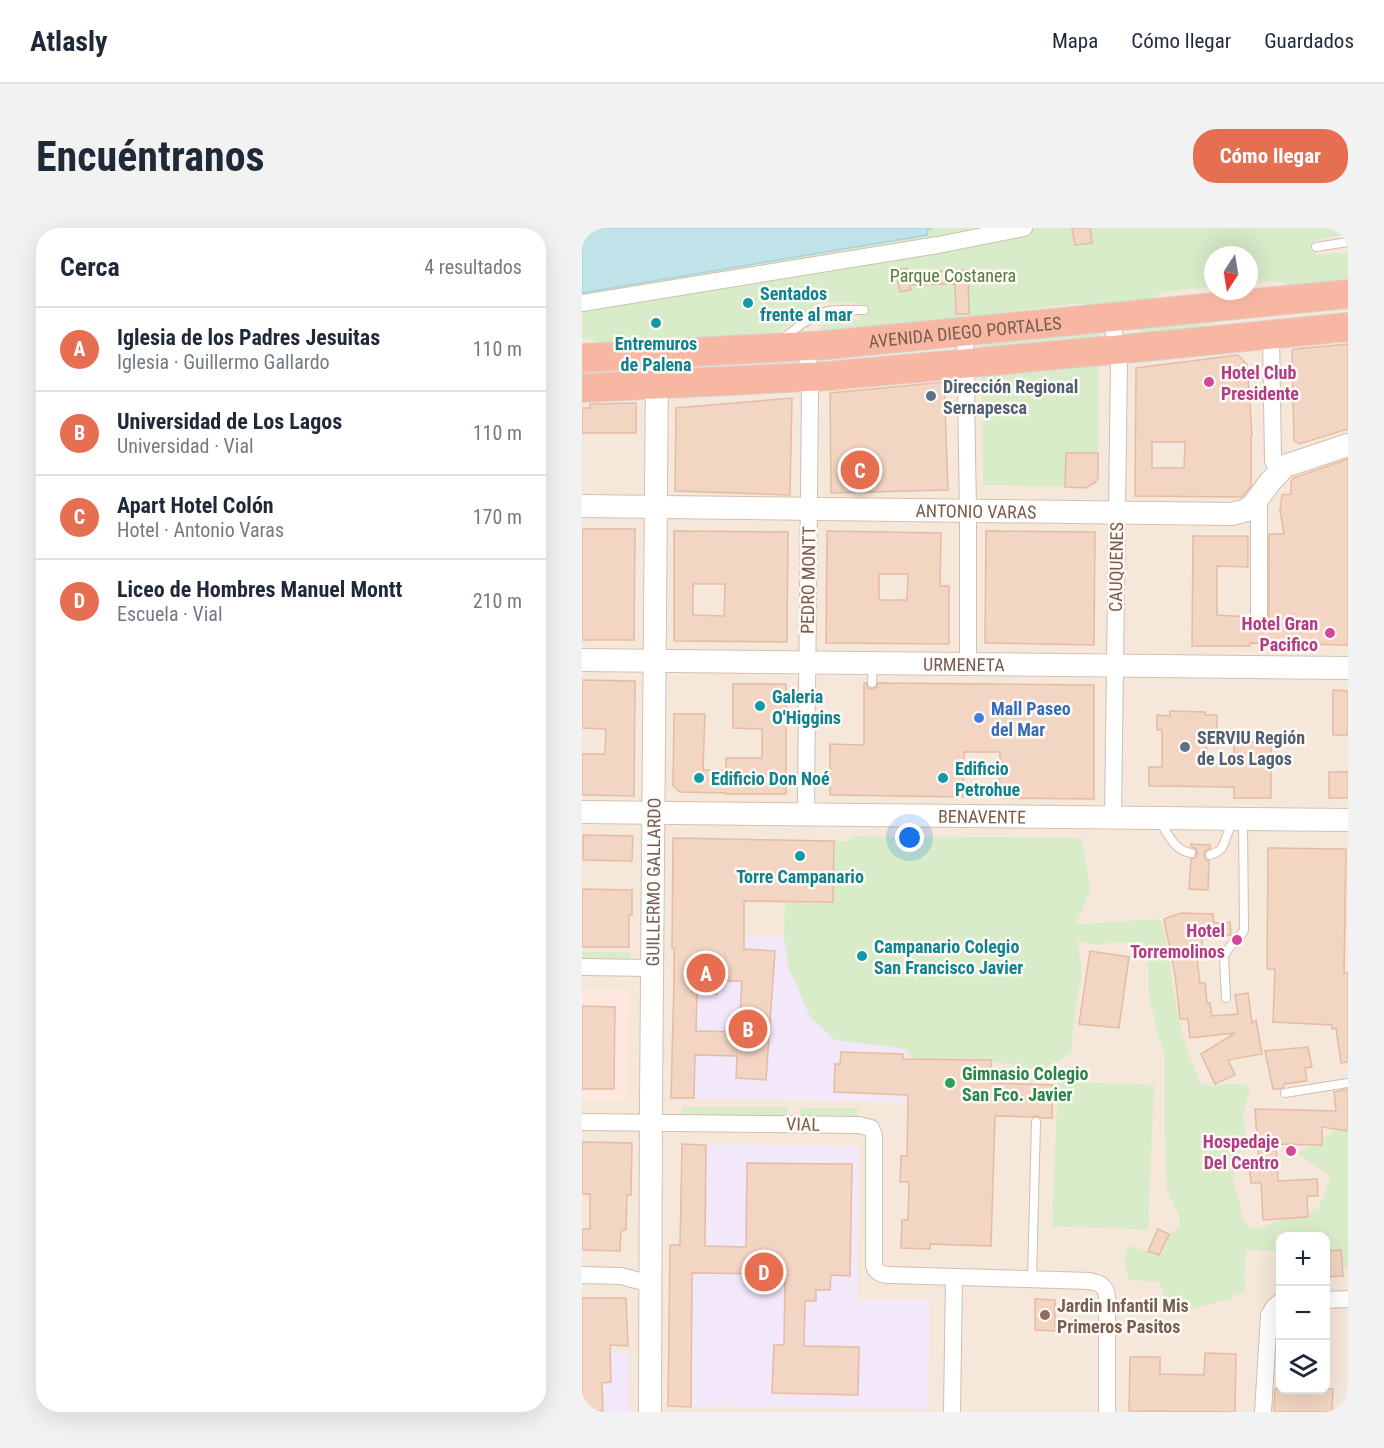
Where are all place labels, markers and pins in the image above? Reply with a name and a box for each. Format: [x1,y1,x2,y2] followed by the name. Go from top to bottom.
[760,283,852,325] place label: Sentados frente al mar
[741,296,755,310] marker: Sentados frente al mar
[649,316,663,330] marker: Entremuros de Palena
[615,333,697,375] place label: Entremuros de Palena
[1221,362,1299,404] place label: Hotel Club Presidente
[1202,375,1216,389] marker: Hotel Club Presidente
[943,376,1078,418] place label: Dirección Regional Sernapesca
[924,389,938,403] marker: Dirección Regional Sernapesca
[840,448,880,492] pin: C
[1242,613,1318,655] place label: Hotel Gran Pacifico
[1323,626,1337,640] marker: Hotel Gran Pacifico
[772,686,841,728] place label: Galeria O'Higgins
[991,698,1071,740] place label: Mall Paseo del Mar
[753,699,767,713] marker: Galeria O'Higgins
[972,711,986,725] marker: Mall Paseo del Mar
[1197,727,1305,769] place label: SERVIU Región de Los Lagos
[1178,740,1192,754] marker: SERVIU Región de Los Lagos
[955,758,1021,800] place label: Edificio Petrohue
[711,768,830,789] place label: Edificio Don Noé
[692,771,706,785] marker: Edificio Don Noé
[936,771,950,785] marker: Edificio Petrohue
[793,849,807,863] marker: Torre Campanario
[736,866,864,887] place label: Torre Campanario
[1130,920,1225,962] place label: Hotel Torremolinos
[1230,933,1244,947] marker: Hotel Torremolinos
[874,936,1023,978] place label: Campanario Colegio San Francisco Javier
[855,949,869,963] marker: Campanario Colegio San Francisco Javier
[686,950,726,996] pin: A
[728,1006,768,1052] pin: B
[962,1063,1089,1105] place label: Gimnasio Colegio San Fco. Javier
[943,1076,957,1090] marker: Gimnasio Colegio San Fco. Javier
[1203,1131,1279,1173] place label: Hospedaje Del Centro
[1284,1144,1298,1158] marker: Hospedaje Del Centro
[744,1250,783,1294] pin: D
[1057,1295,1189,1337] place label: Jardin Infantil Mis Primeros Pasitos
[1038,1308,1052,1322] marker: Jardin Infantil Mis Primeros Pasitos

